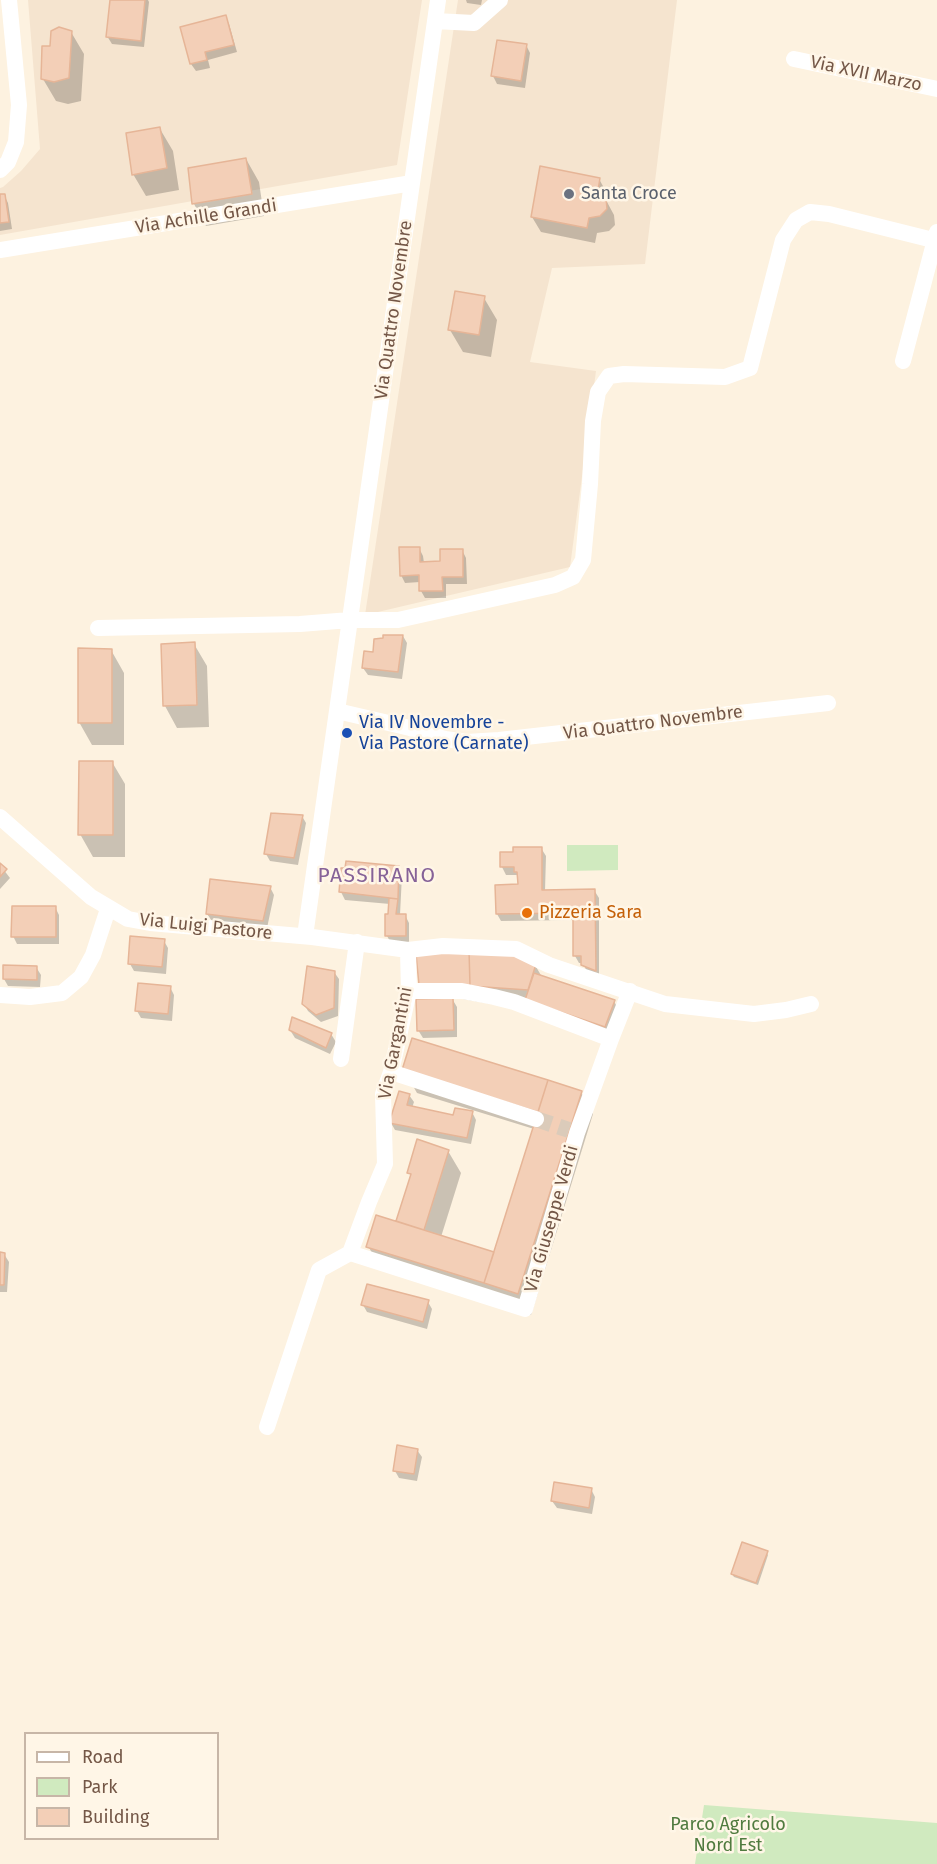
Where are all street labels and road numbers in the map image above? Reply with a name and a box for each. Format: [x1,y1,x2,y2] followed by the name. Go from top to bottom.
[808,52,924,96] street label: Via XVII Marzo
[134,195,278,239] street label: Via Achille Grandi
[371,219,417,401] street label: Via Quattro Novembre
[562,701,744,745] street label: Via Quattro Novembre
[138,909,274,945] street label: Via Luigi Pastore
[375,985,417,1101] street label: Via Gargantini
[521,1143,583,1295] street label: Via Giuseppe Verdi

